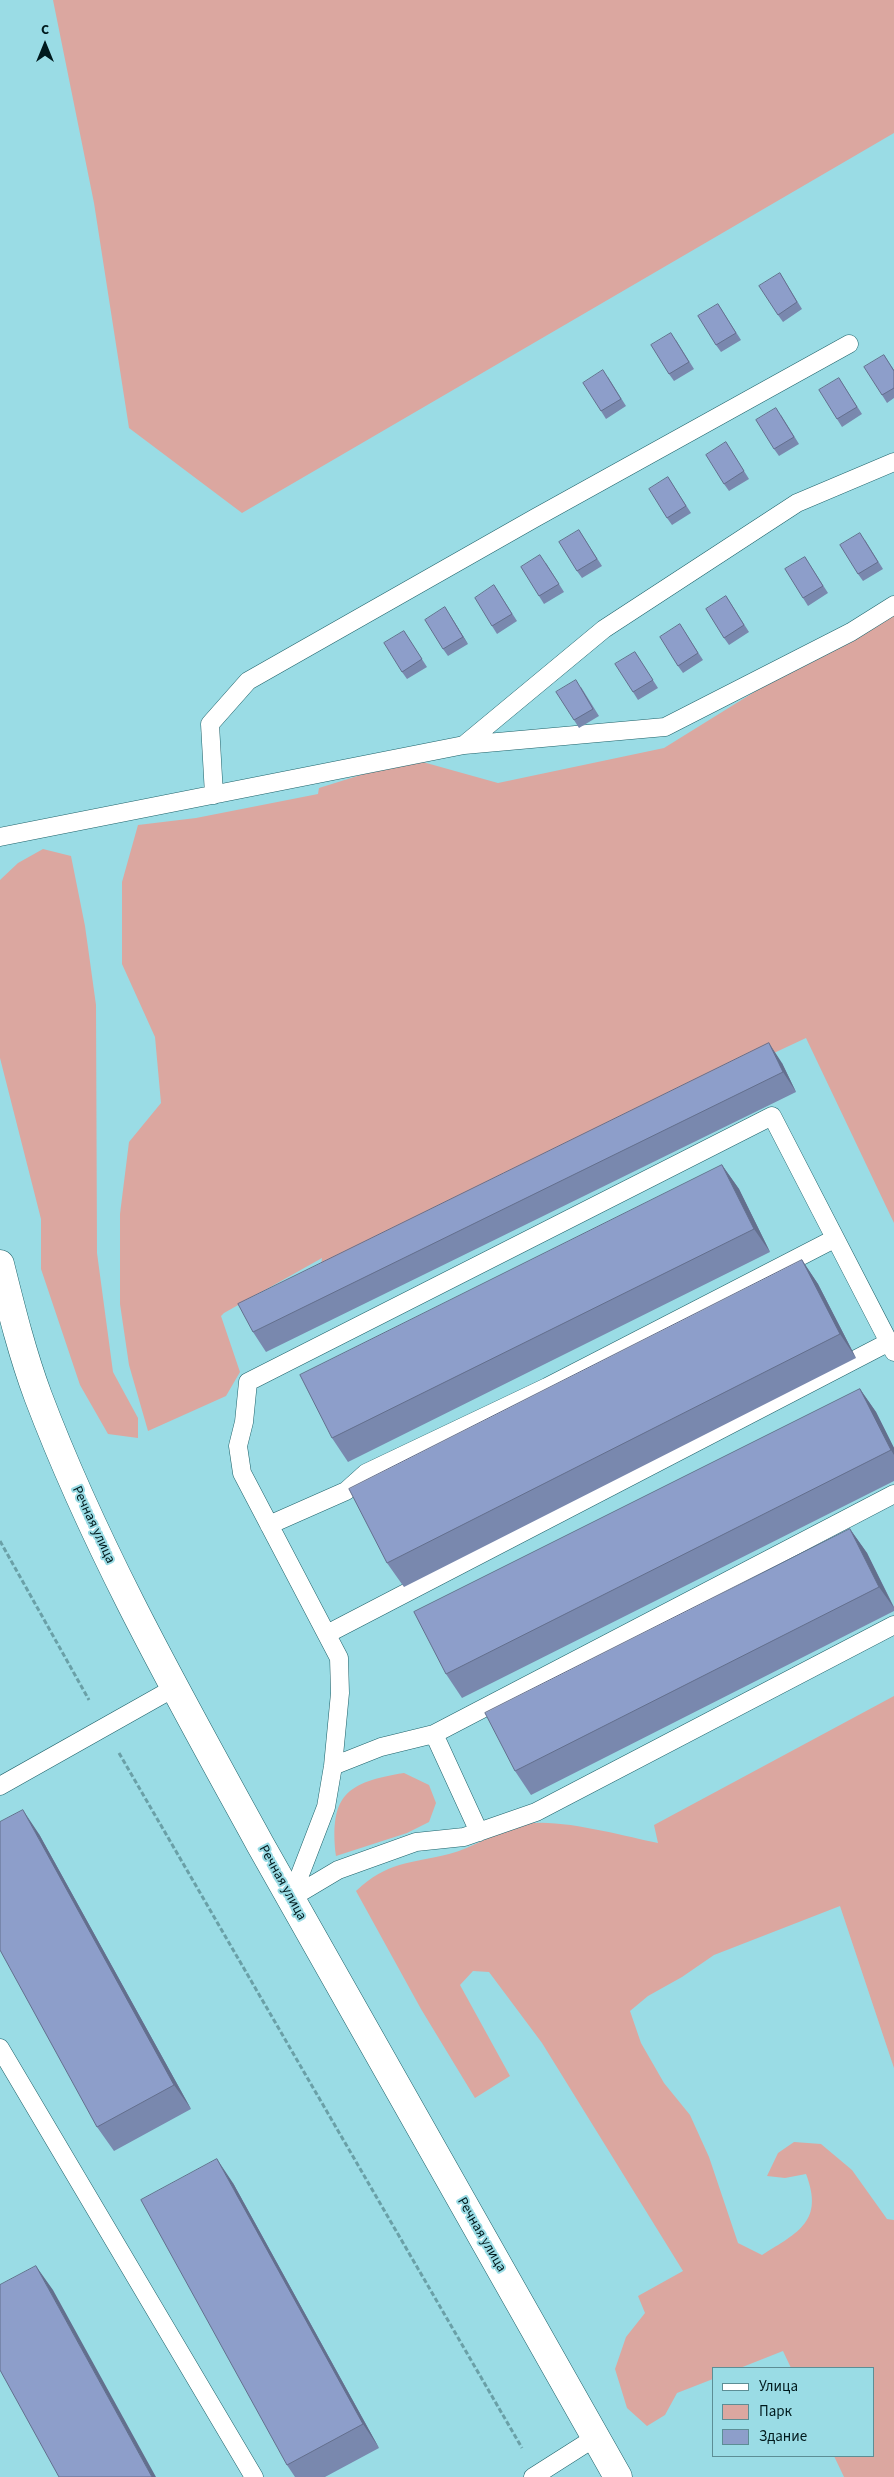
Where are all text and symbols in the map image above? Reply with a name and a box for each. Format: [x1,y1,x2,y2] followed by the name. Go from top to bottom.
[20,20,70,70] north arrow
[41,20,49,40] text: С
[68,1484,118,1566] street label: Речная улица
[254,1842,310,1924] street label: Речная улица
[453,2195,509,2275] street label: Речная улица
[712,2367,874,2457] legend
[759,2376,798,2397] text: Улица
[759,2401,792,2422] text: Парк
[759,2426,807,2447] text: Здание

